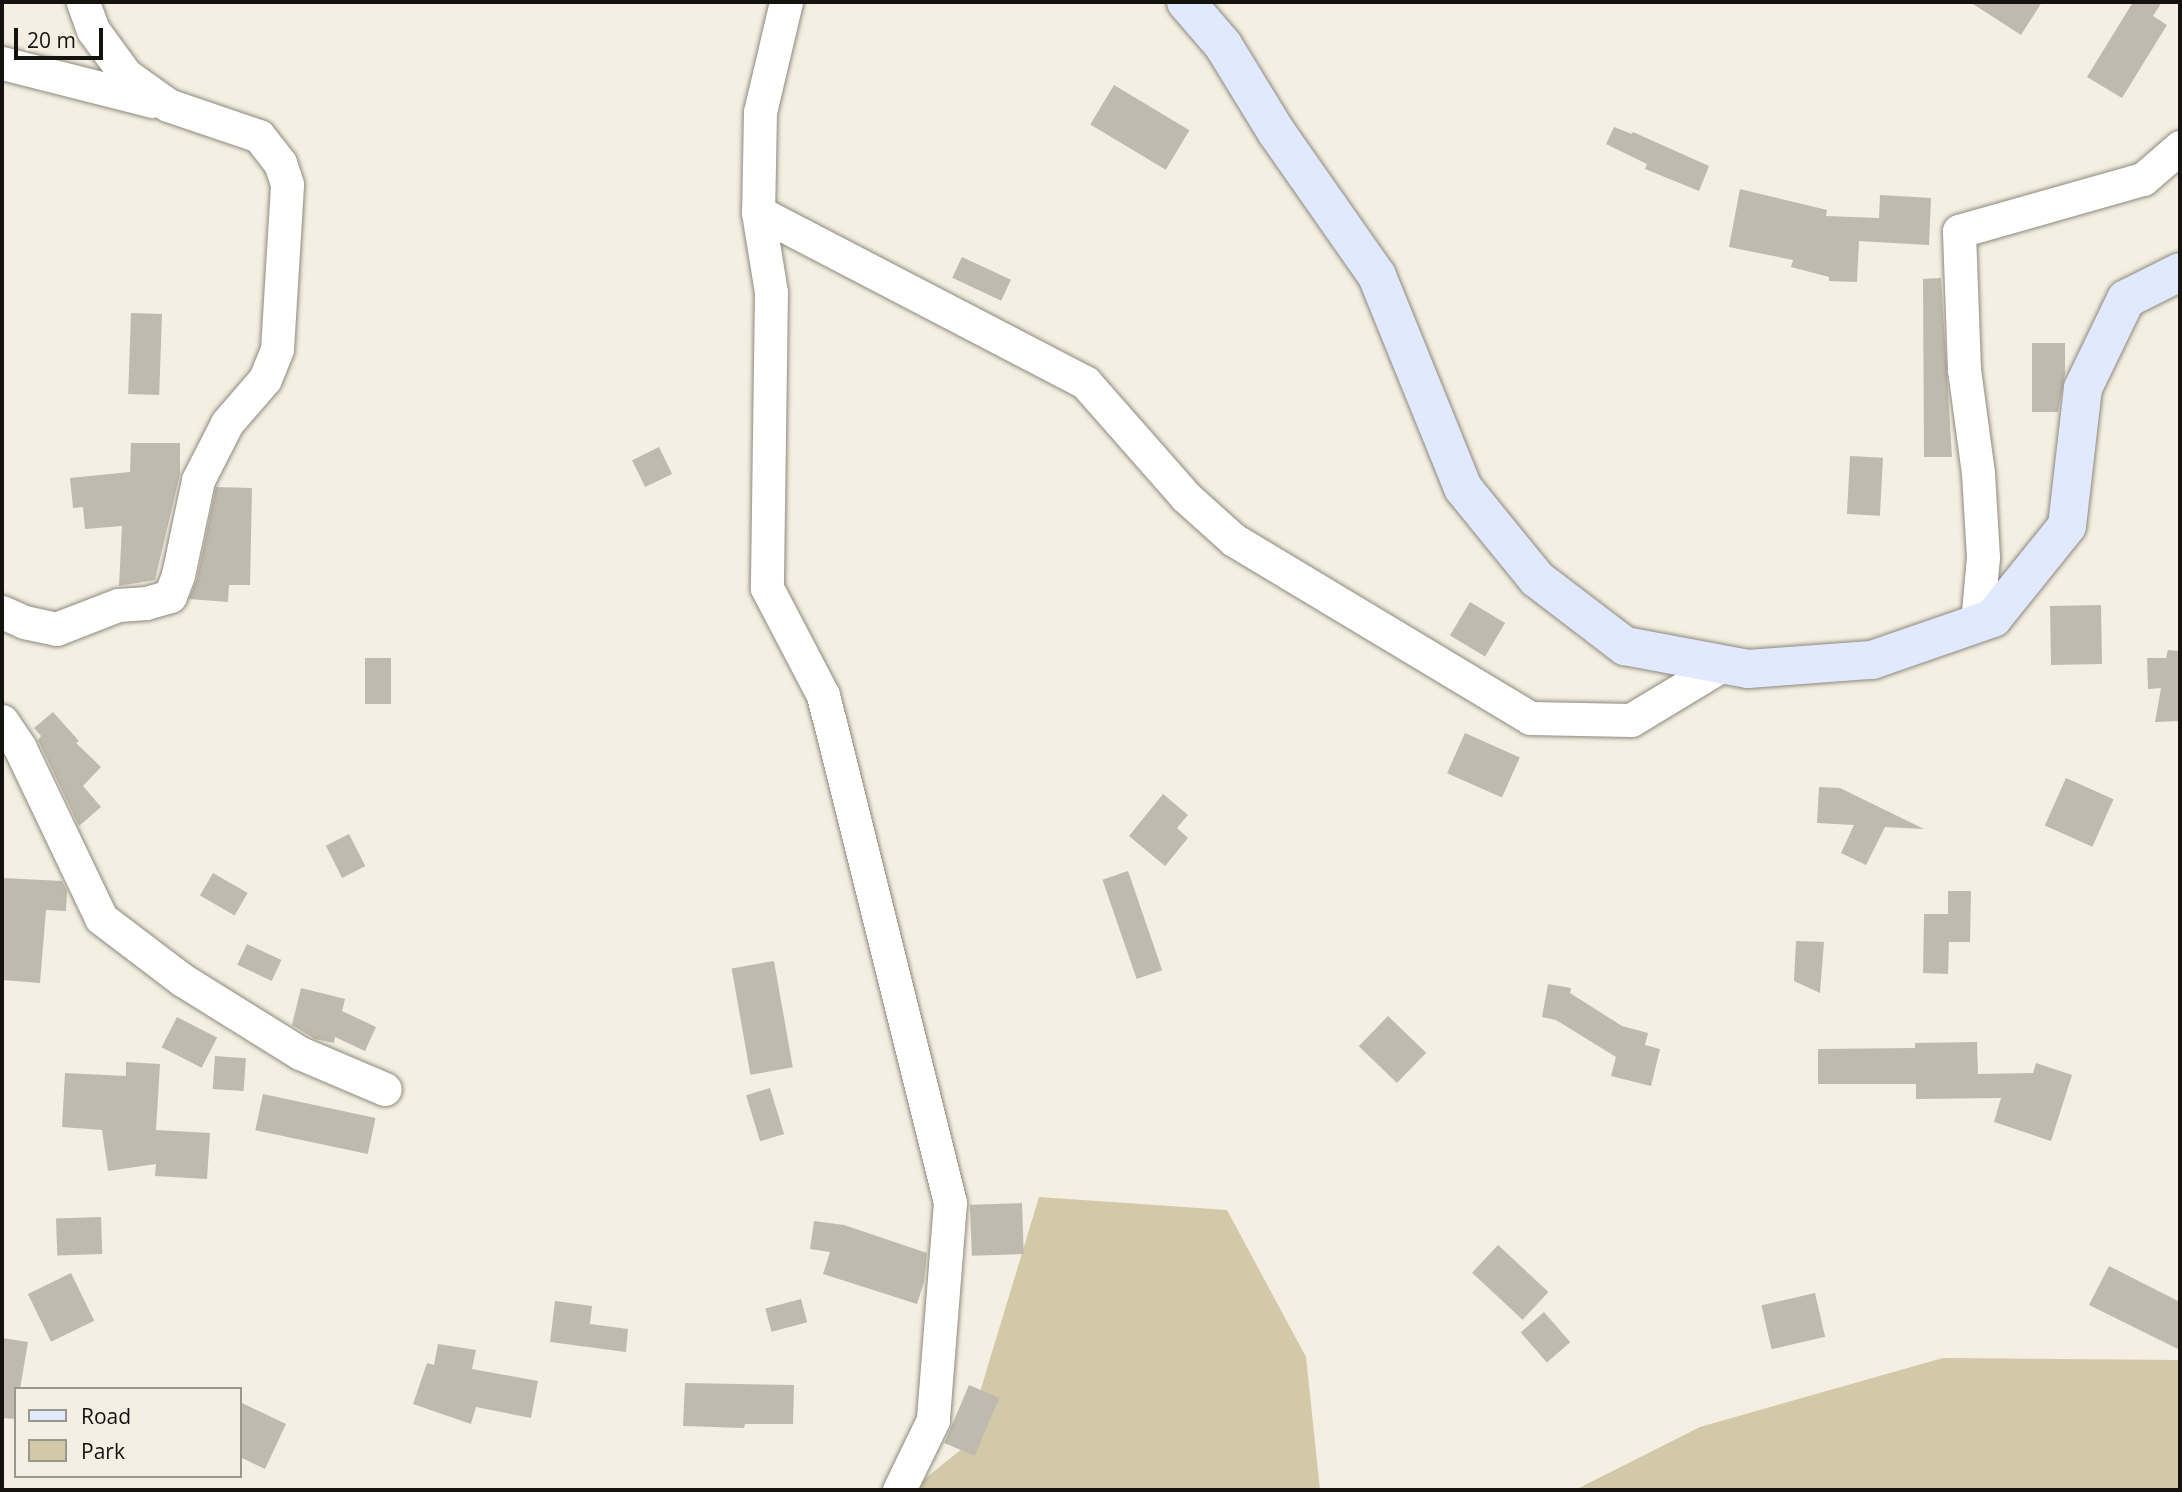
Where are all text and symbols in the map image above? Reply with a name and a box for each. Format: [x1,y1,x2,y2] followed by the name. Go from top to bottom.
[18,14,107,58] scale bar
[27,26,76,54] text: 20 m
[14,1387,242,1478] legend
[81,1402,131,1430] text: Road
[81,1437,125,1465] text: Park

